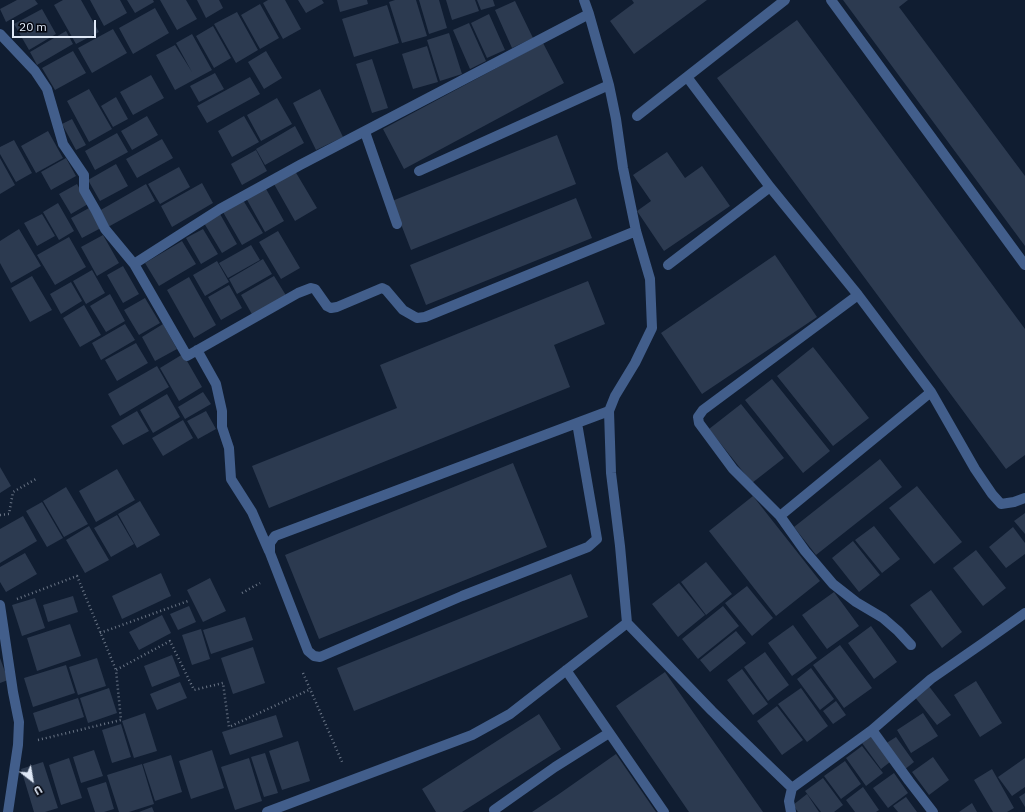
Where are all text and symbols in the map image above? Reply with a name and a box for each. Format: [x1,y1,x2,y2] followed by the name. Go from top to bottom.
[14,12,98,38] scale bar
[19,19,47,34] text: 20 m
[12,760,52,800] north arrow
[31,782,45,798] text: U

